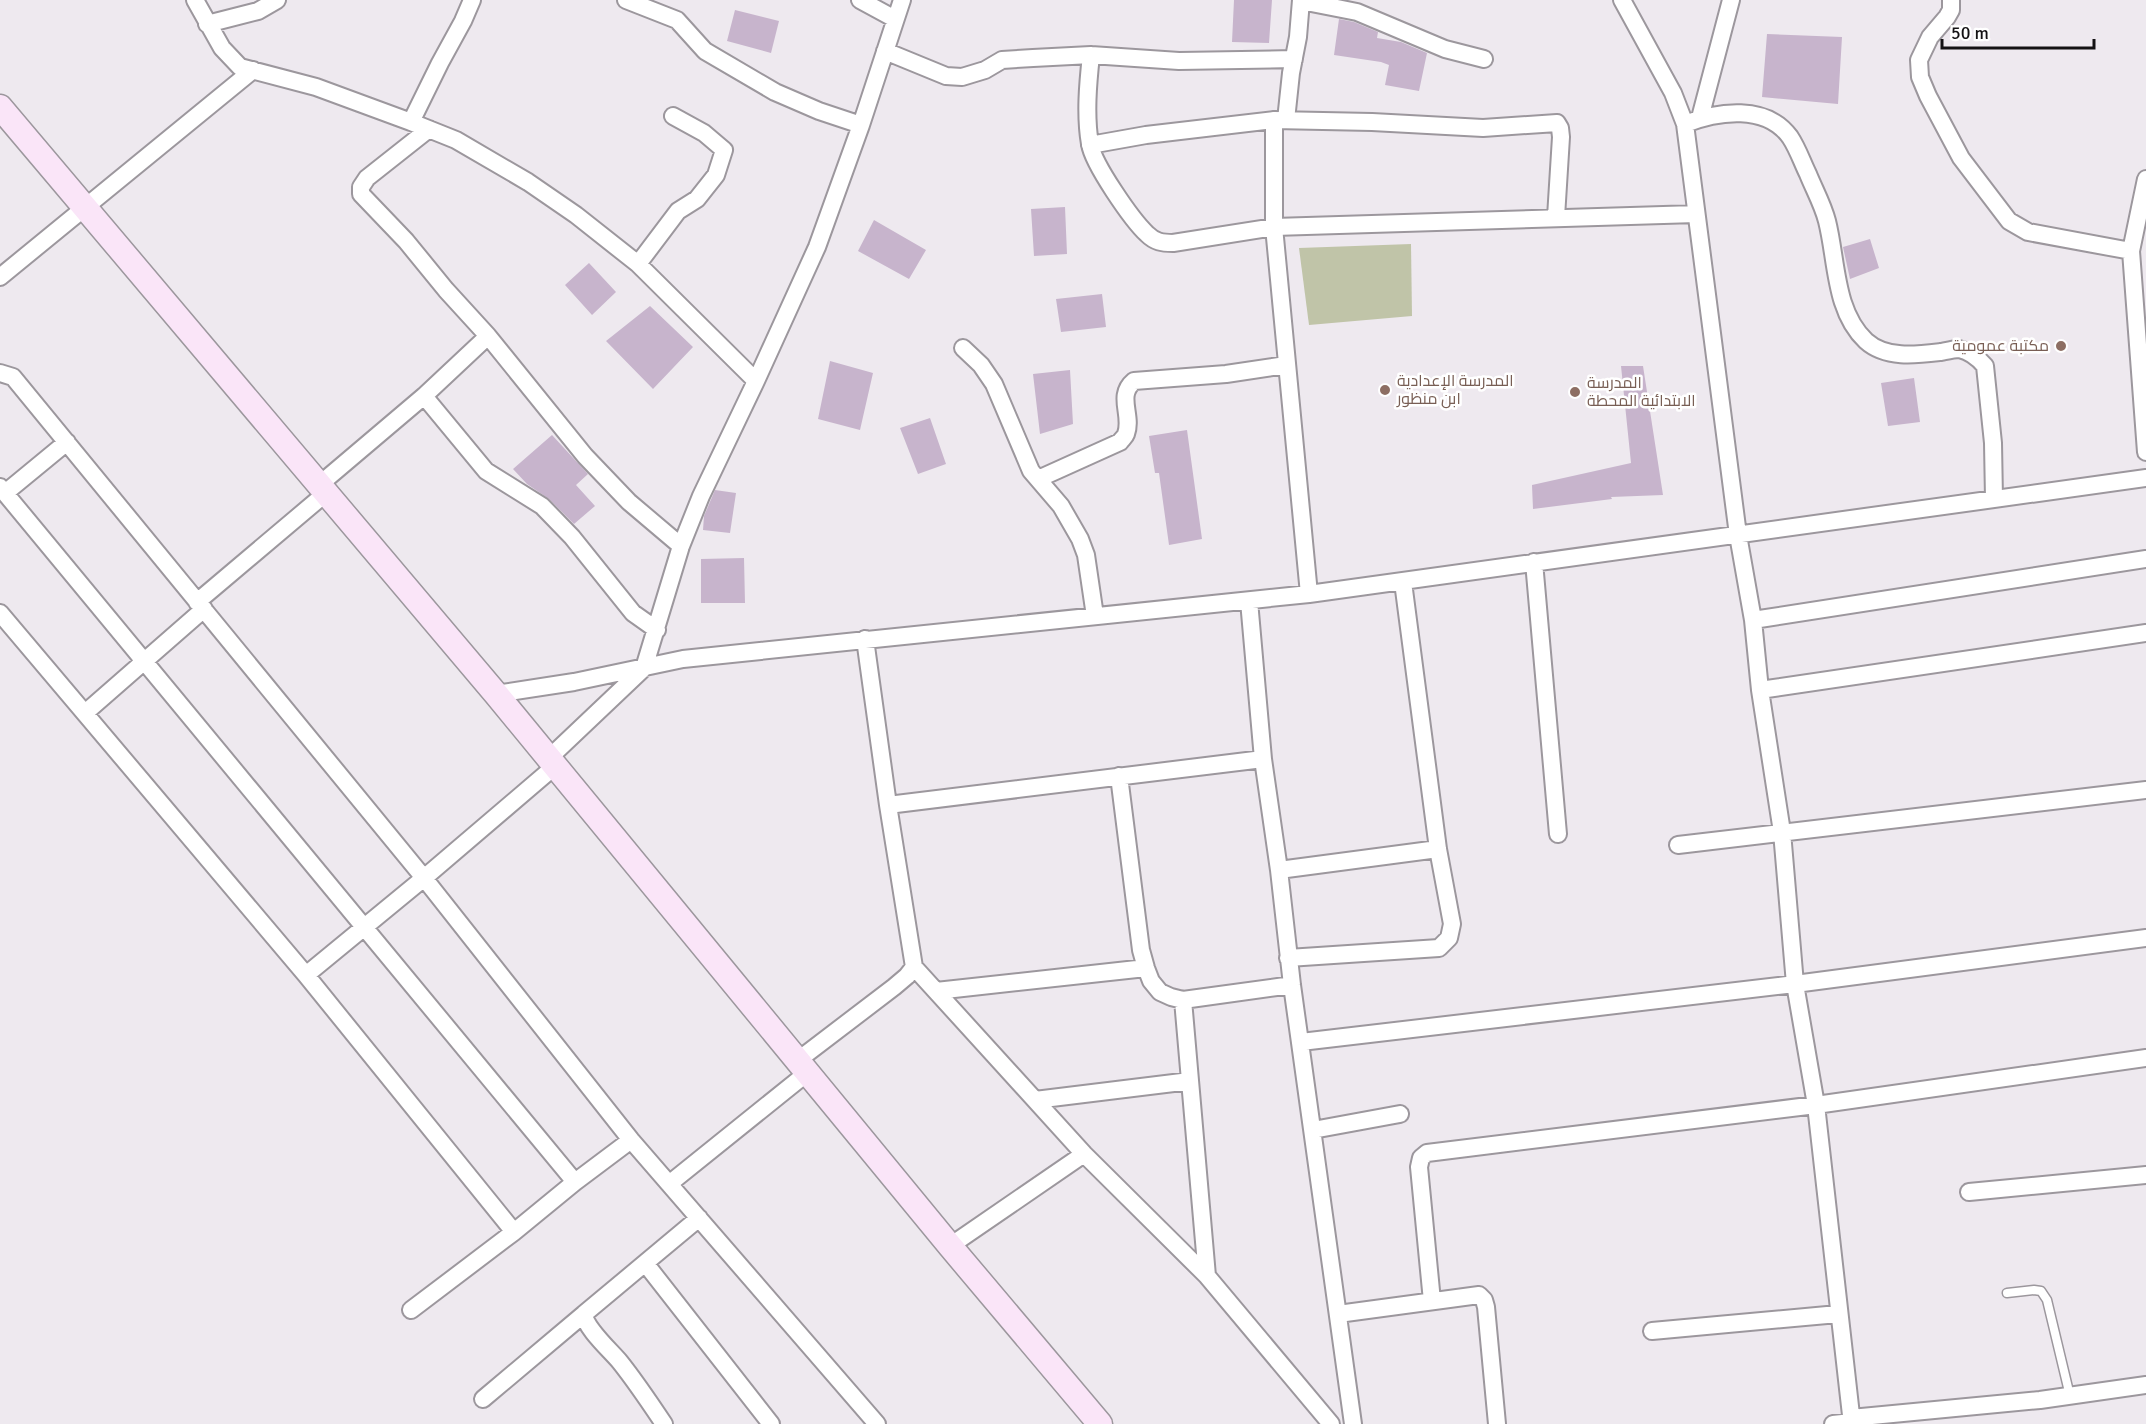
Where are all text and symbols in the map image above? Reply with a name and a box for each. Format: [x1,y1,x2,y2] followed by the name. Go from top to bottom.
[1942,12,2094,50] scale bar
[1951,22,1989,44] text: 50 m
[1952,336,2049,356] place label: مكتبة عمومية
[2054,339,2068,353] marker: مكتبة عمومية
[1396,371,1513,409] place label: المدرسة الإعدادية ابن منظور
[1587,373,1696,411] place label: المدرسة الابتدائية المحطة
[1378,383,1392,397] marker: المدرسة الإعدادية ابن منظور
[1568,385,1582,399] marker: المدرسة الابتدائية المحطة

